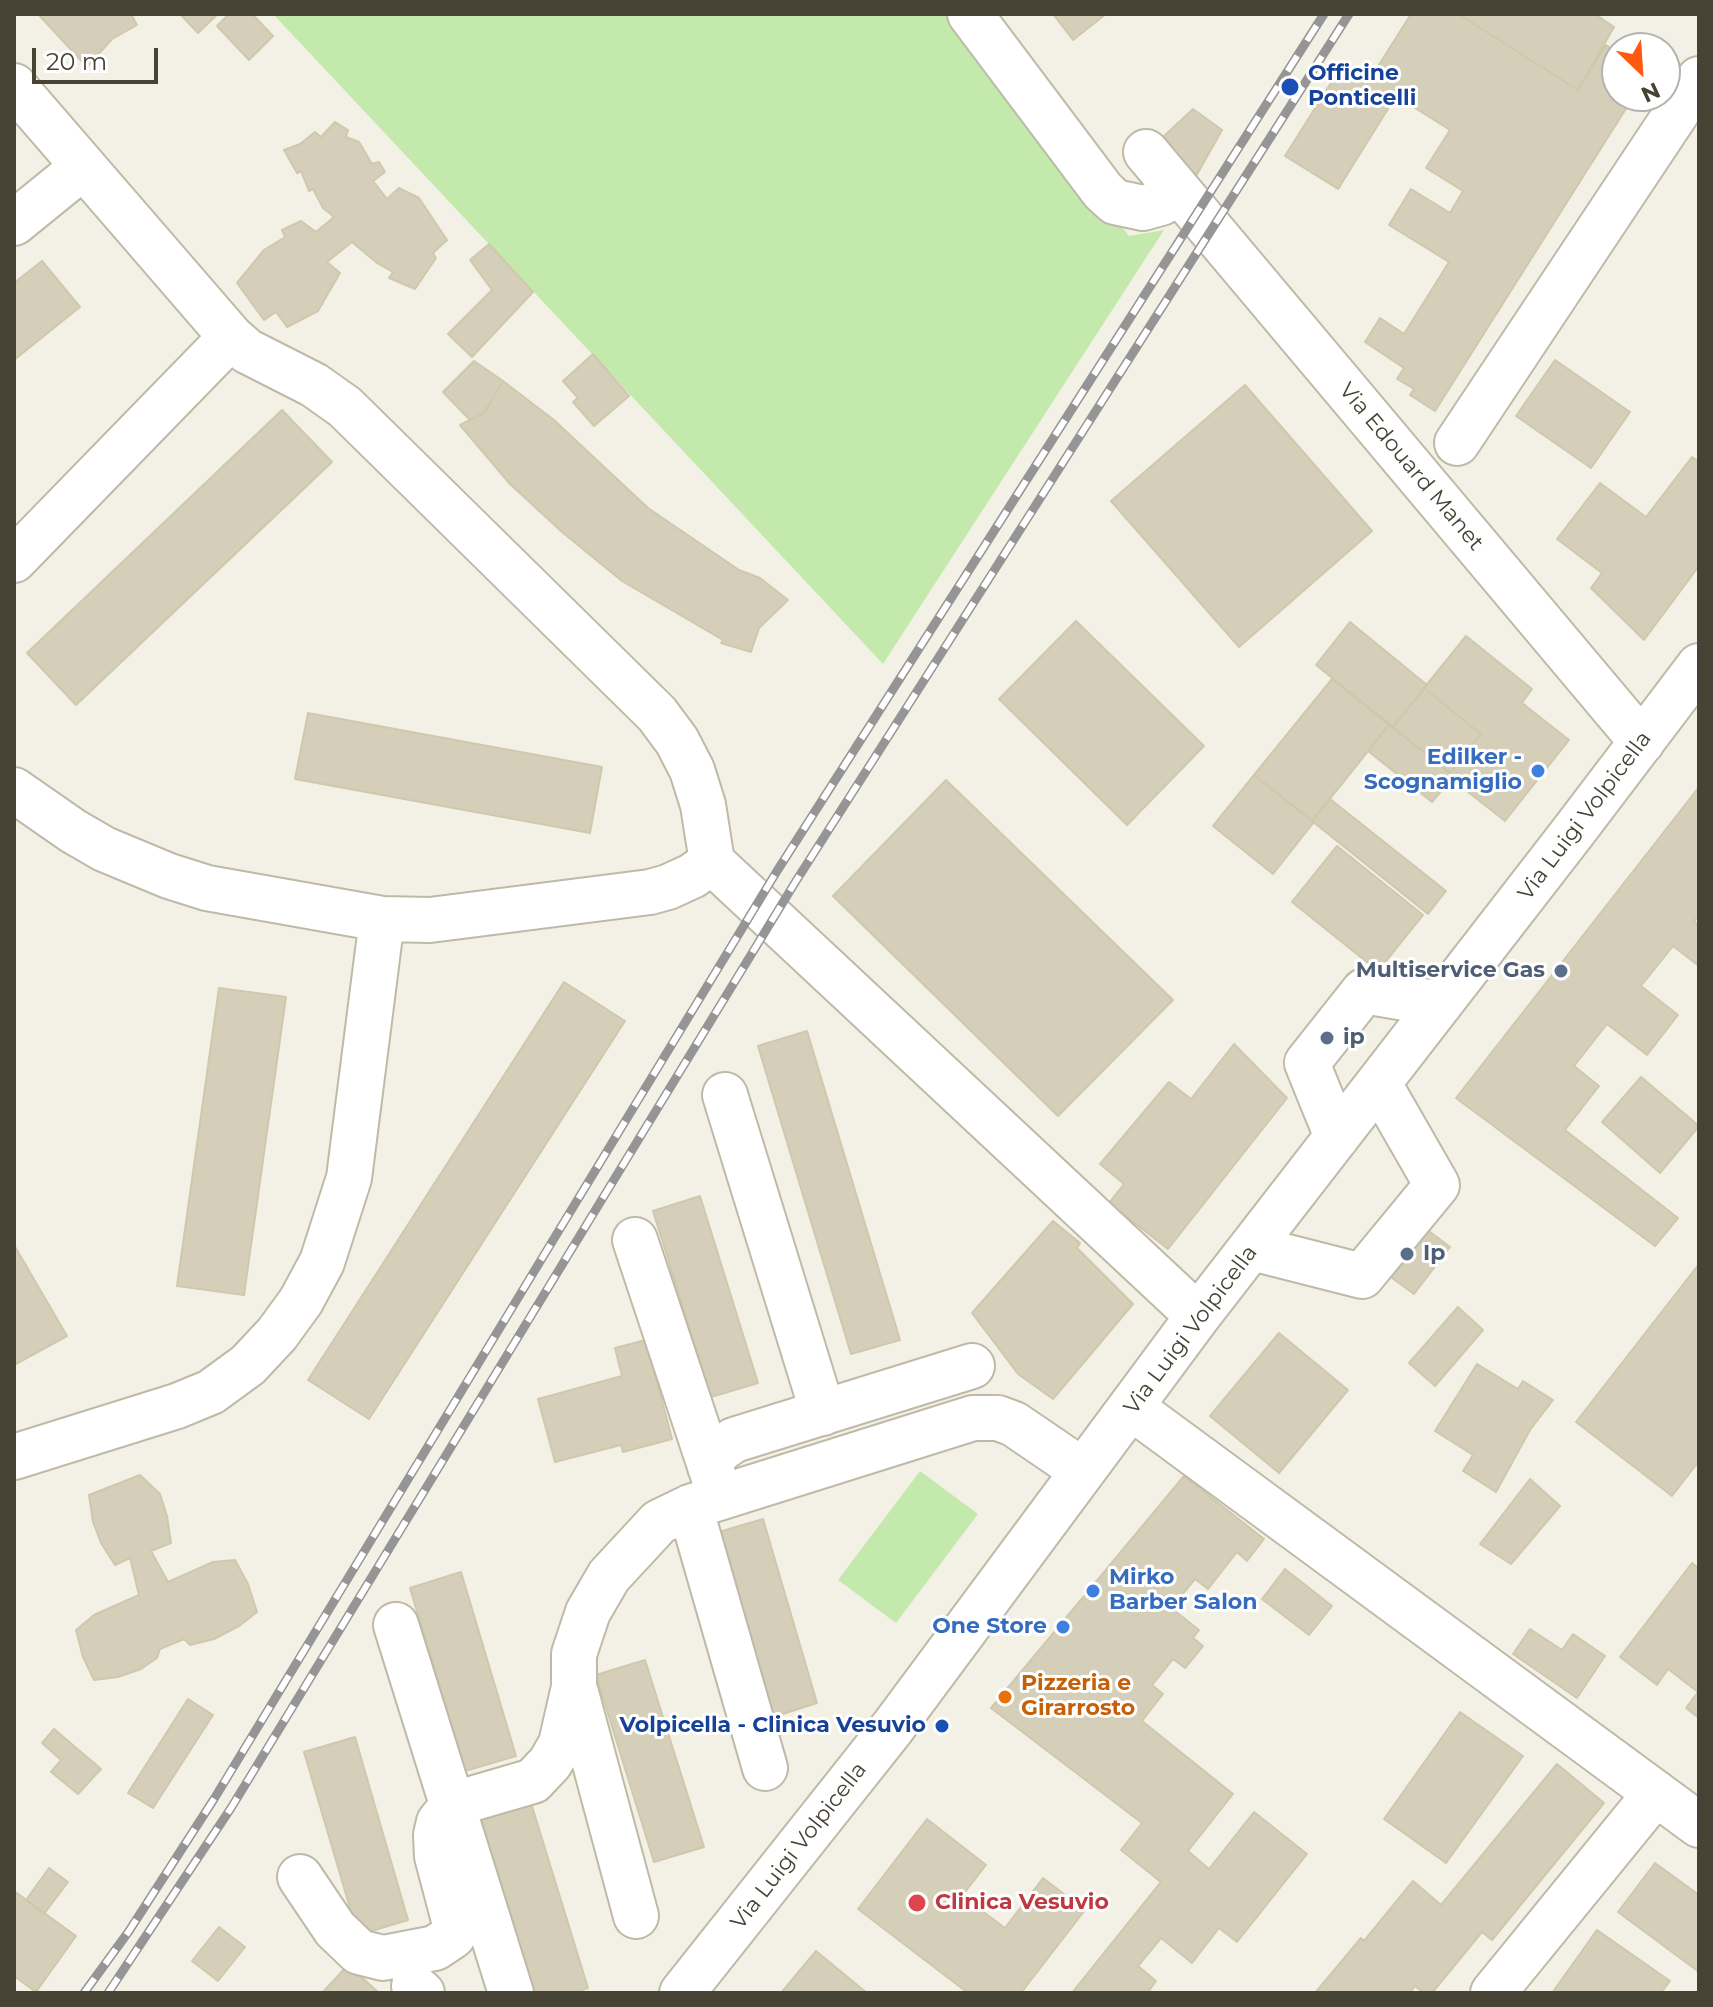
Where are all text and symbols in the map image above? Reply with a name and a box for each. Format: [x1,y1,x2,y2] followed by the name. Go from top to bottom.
[36,32,162,82] scale bar
[1601,32,1681,112] north arrow
[46,47,107,76] text: 20 m
[1308,61,1416,112] place label: Officine Ponticelli
[1279,76,1301,98] marker: Officine Ponticelli
[1637,76,1664,108] text: N
[1333,378,1489,556] street label: Via Edouard Manet
[1513,726,1657,906] street label: Via Luigi Volpicella
[1364,745,1522,796] place label: Edilker - Scognamiglio
[1529,762,1547,780] marker: Edilker - Scognamiglio
[1356,958,1545,984] place label: Multiservice Gas
[1552,962,1570,980] marker: Multiservice Gas
[1343,1025,1365,1051] place label: ip
[1318,1029,1336,1047] marker: ip
[1119,1240,1263,1420] street label: Via Luigi Volpicella
[1423,1241,1445,1267] place label: Ip
[1398,1245,1416,1263] marker: Ip
[1109,1565,1257,1616] place label: Mirko Barber Salon
[1084,1582,1102,1600] marker: Mirko Barber Salon
[932,1614,1047,1640] place label: One Store
[1054,1618,1072,1636] marker: One Store
[1021,1671,1135,1722] place label: Pizzeria e Girarrosto
[996,1688,1014,1706] marker: Pizzeria e Girarrosto
[620,1713,926,1739] place label: Volpicella - Clinica Vesuvio
[933,1717,951,1735] marker: Volpicella - Clinica Vesuvio
[726,1757,872,1935] street label: Via Luigi Volpicella
[935,1890,1109,1916] place label: Clinica Vesuvio
[906,1892,928,1914] marker: Clinica Vesuvio

